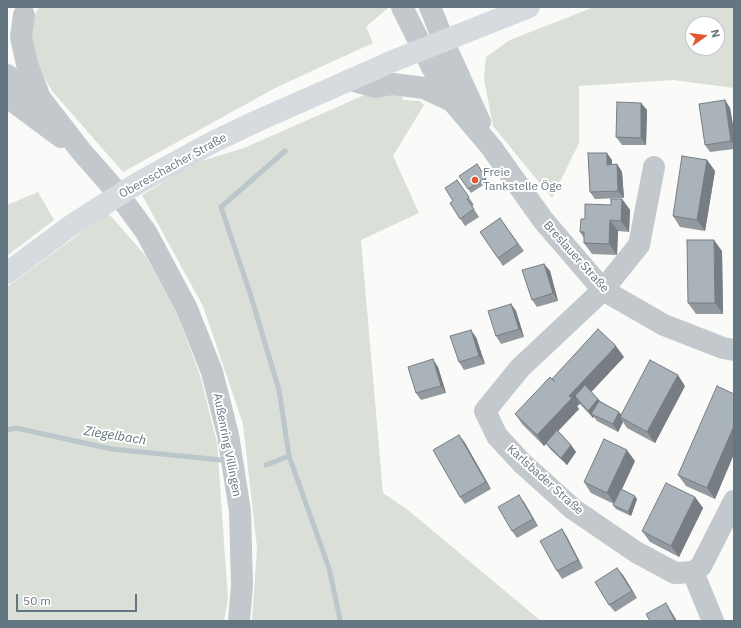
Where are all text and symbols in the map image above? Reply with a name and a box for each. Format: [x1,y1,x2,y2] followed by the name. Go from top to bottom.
[685,16,725,56] north arrow
[708,28,723,39] text: N
[117,130,229,202] street label: Obereschacher Straße
[483,166,562,194] place label: Freie Tankstelle Öge
[470,175,480,185] marker: Freie Tankstelle Öge
[540,218,612,296] street label: Breslauer Straße
[210,392,244,498] street label: Außenring Villingen
[83,423,147,449] water label: Ziegelbach
[504,442,586,518] street label: Karlsbader Straße
[18,586,139,612] scale bar
[23,593,51,608] text: 50 m

